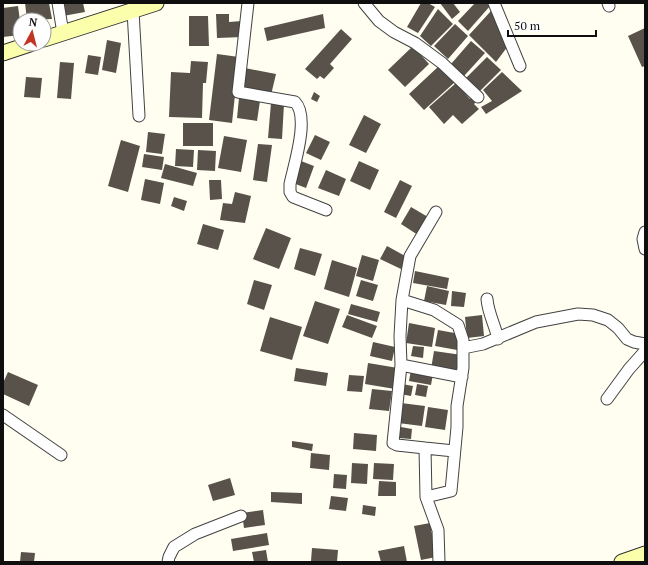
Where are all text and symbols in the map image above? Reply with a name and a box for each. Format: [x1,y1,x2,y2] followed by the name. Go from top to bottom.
[12,12,52,52] north arrow
[508,12,596,38] scale bar
[28,15,39,30] text: N
[514,18,541,33] text: 50 m

